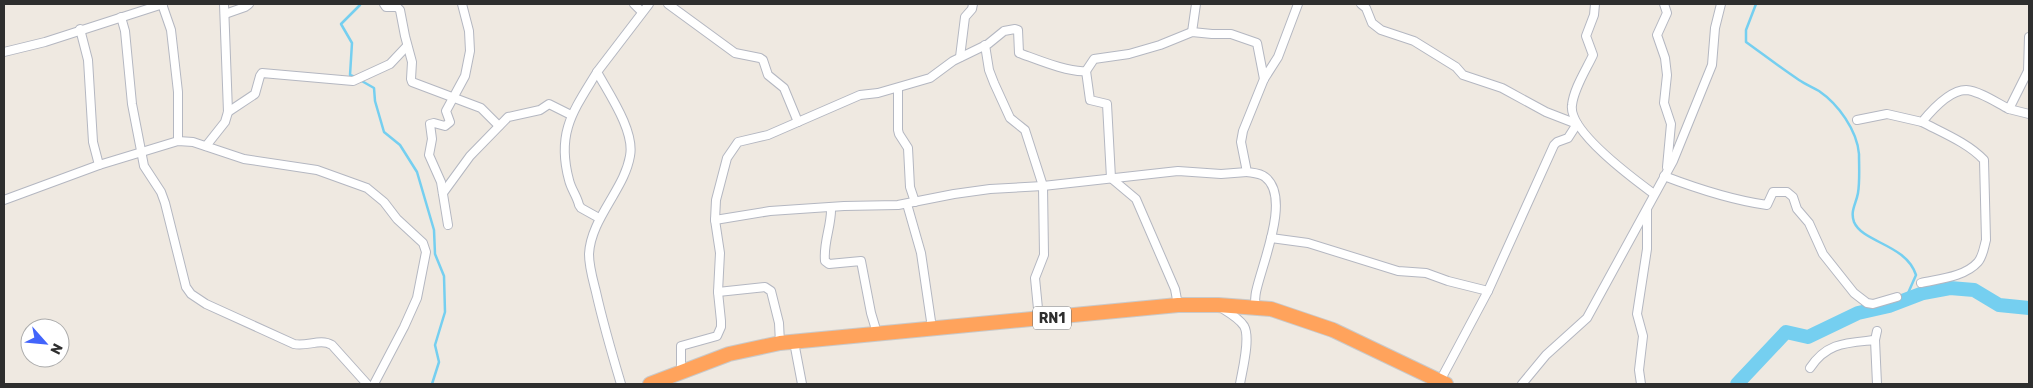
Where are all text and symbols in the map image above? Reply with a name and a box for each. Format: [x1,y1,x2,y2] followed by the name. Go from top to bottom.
[1033,306,1071,330] road number: RN1
[20,318,70,368] north arrow
[46,340,66,357] text: N

